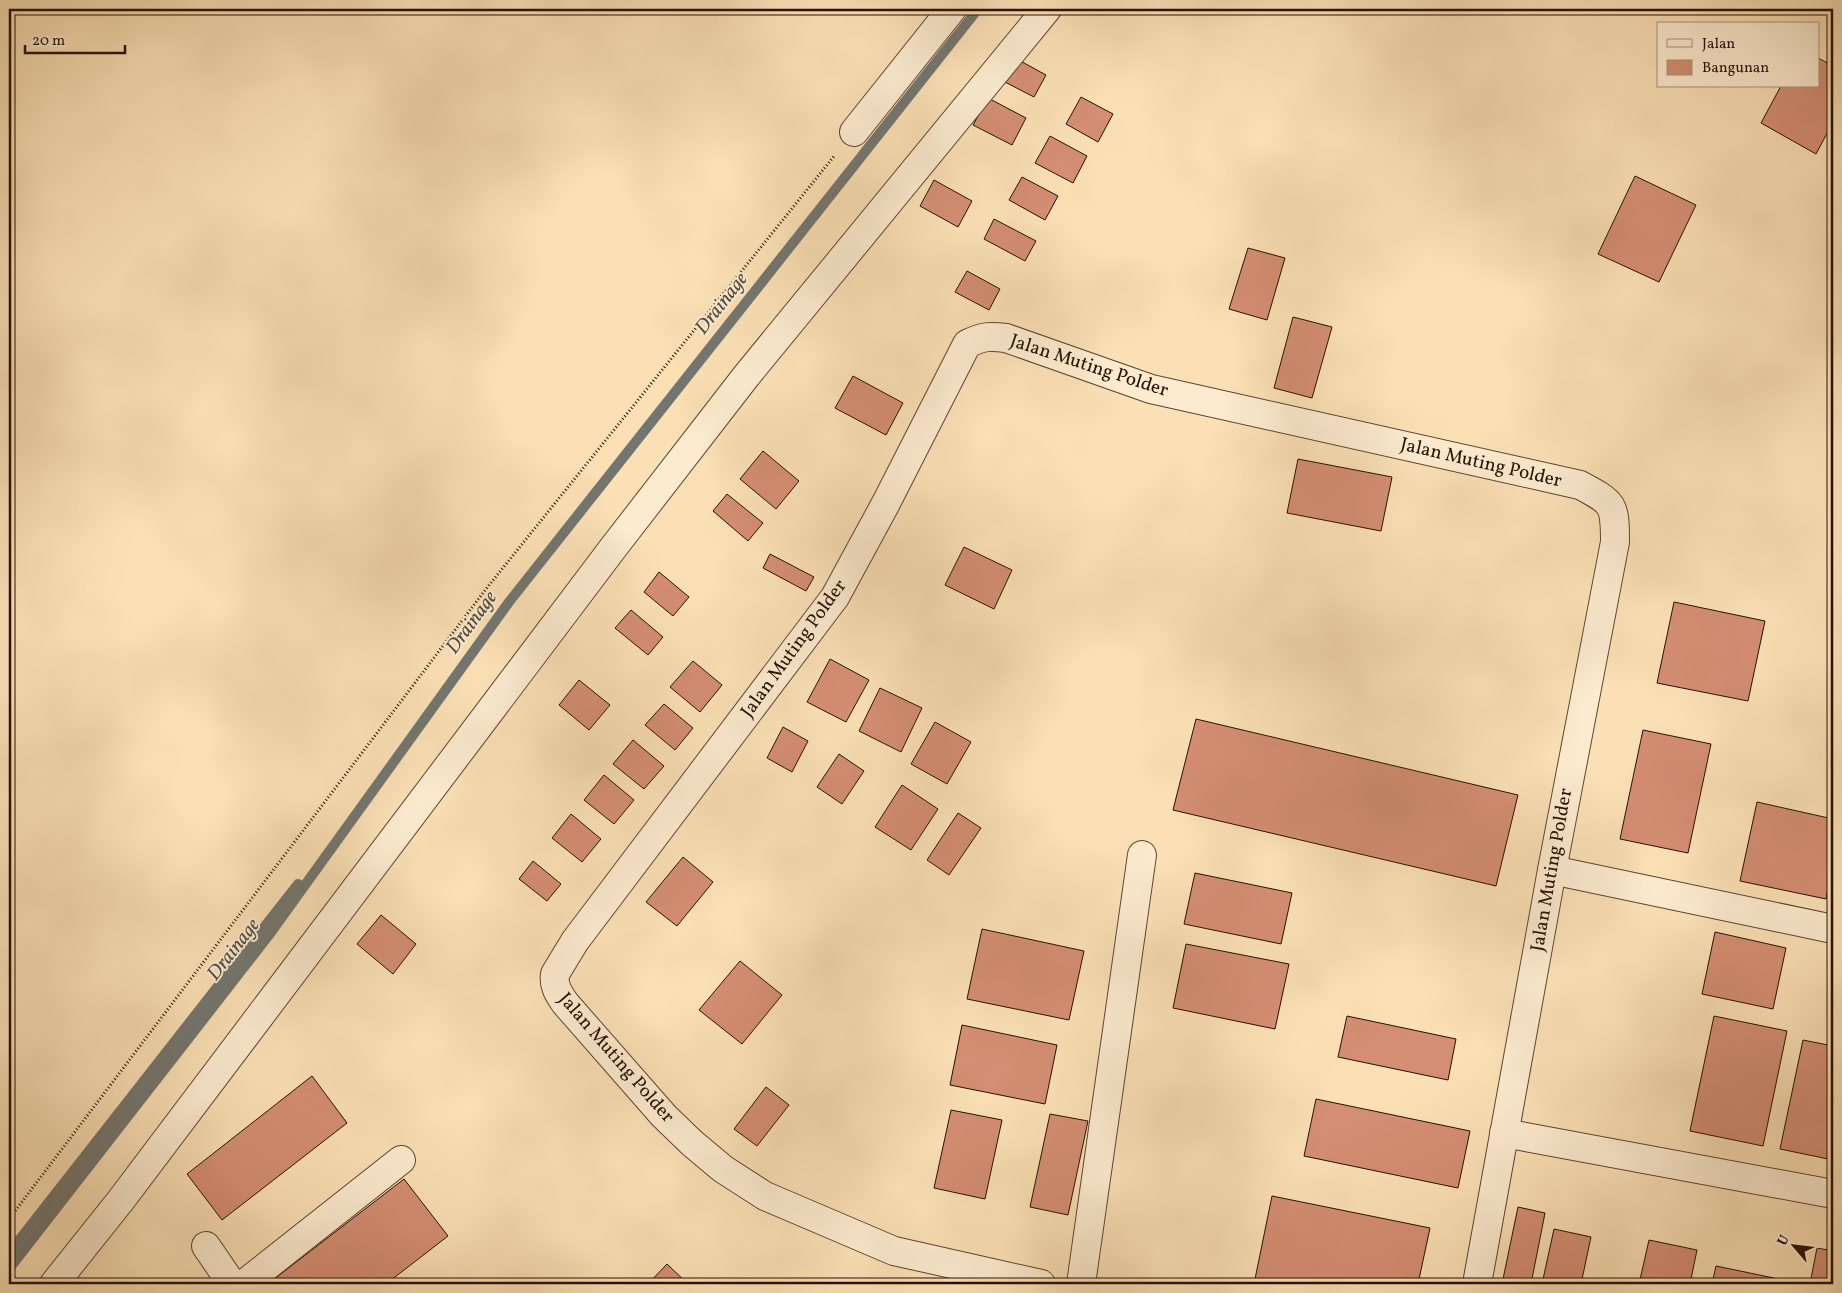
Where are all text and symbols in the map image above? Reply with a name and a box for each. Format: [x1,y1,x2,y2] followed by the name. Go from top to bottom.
[25,22,125,54] scale bar
[1657,22,1820,88] legend
[32,31,65,52] text: 20 m
[1702,34,1735,55] text: Jalan
[1702,58,1769,79] text: Bangunan
[689,266,756,341] water label: Drainage
[1006,328,1172,404] street label: Jalan Muting Polder
[1398,432,1564,494] street label: Jalan Muting Polder
[735,575,853,723] street label: Jalan Muting Polder
[440,585,505,660] water label: Drainage
[1525,786,1579,954] street label: Jalan Muting Polder
[201,912,268,987] water label: Drainage
[552,987,680,1129] street label: Jalan Muting Polder
[1770,1220,1820,1270] north arrow
[1773,1232,1795,1249] text: U

